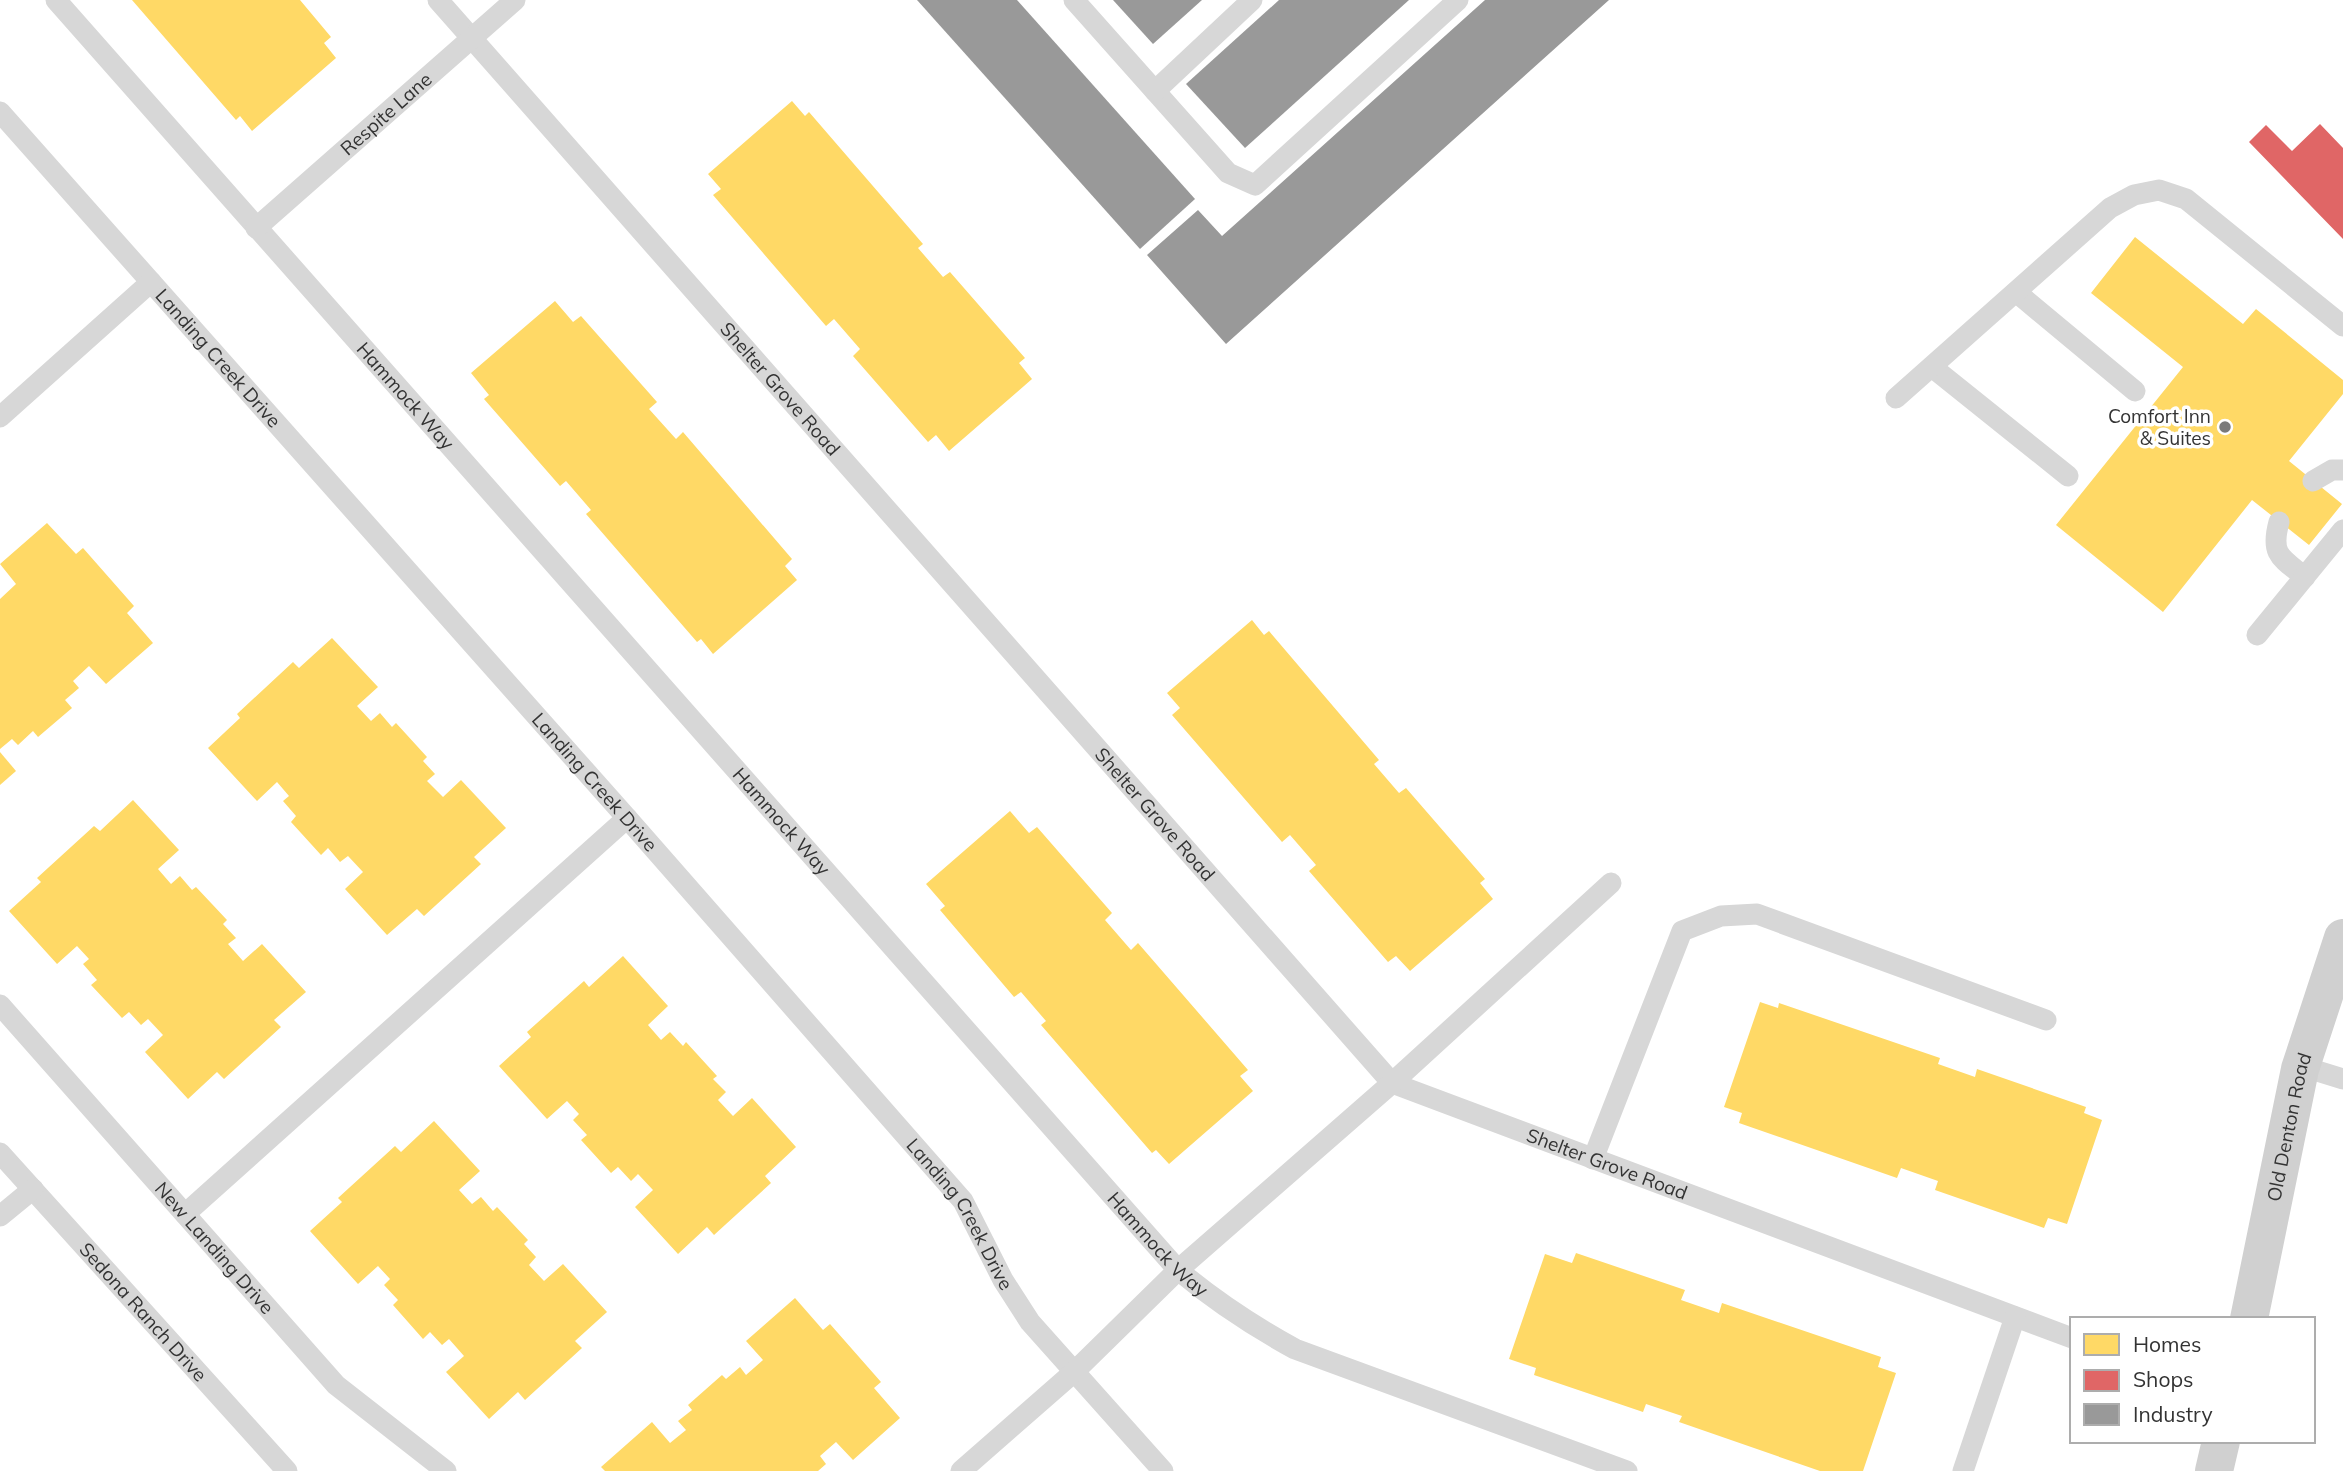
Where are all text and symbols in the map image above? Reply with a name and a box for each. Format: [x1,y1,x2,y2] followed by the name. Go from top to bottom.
[335,67,436,160] street label: Respite Lane
[151,284,286,432] street label: Landing Creek Drive
[715,317,846,460] street label: Shelter Grove Road
[352,337,460,455] street label: Hammock Way
[2108,404,2211,450] place label: Comfort Inn & Suites
[2217,419,2233,435] marker: Comfort Inn & Suites
[527,708,663,856] street label: Landing Creek Drive
[1090,742,1220,886] street label: Shelter Grove Road
[728,763,836,880] street label: Hammock Way
[2261,1050,2317,1204] street label: Old Denton Road
[1523,1123,1691,1205] street label: Shelter Grove Road
[902,1133,1018,1295] street label: Landing Creek Drive
[150,1177,279,1319] street label: New Landing Drive
[1102,1187,1213,1302] street label: Hammock Way
[74,1237,212,1386] street label: Sedona Ranch Drive
[2070,1317,2315,1443] legend
[2133,1331,2201,1357] text: Homes
[2133,1366,2193,1392] text: Shops
[2133,1401,2213,1427] text: Industry

